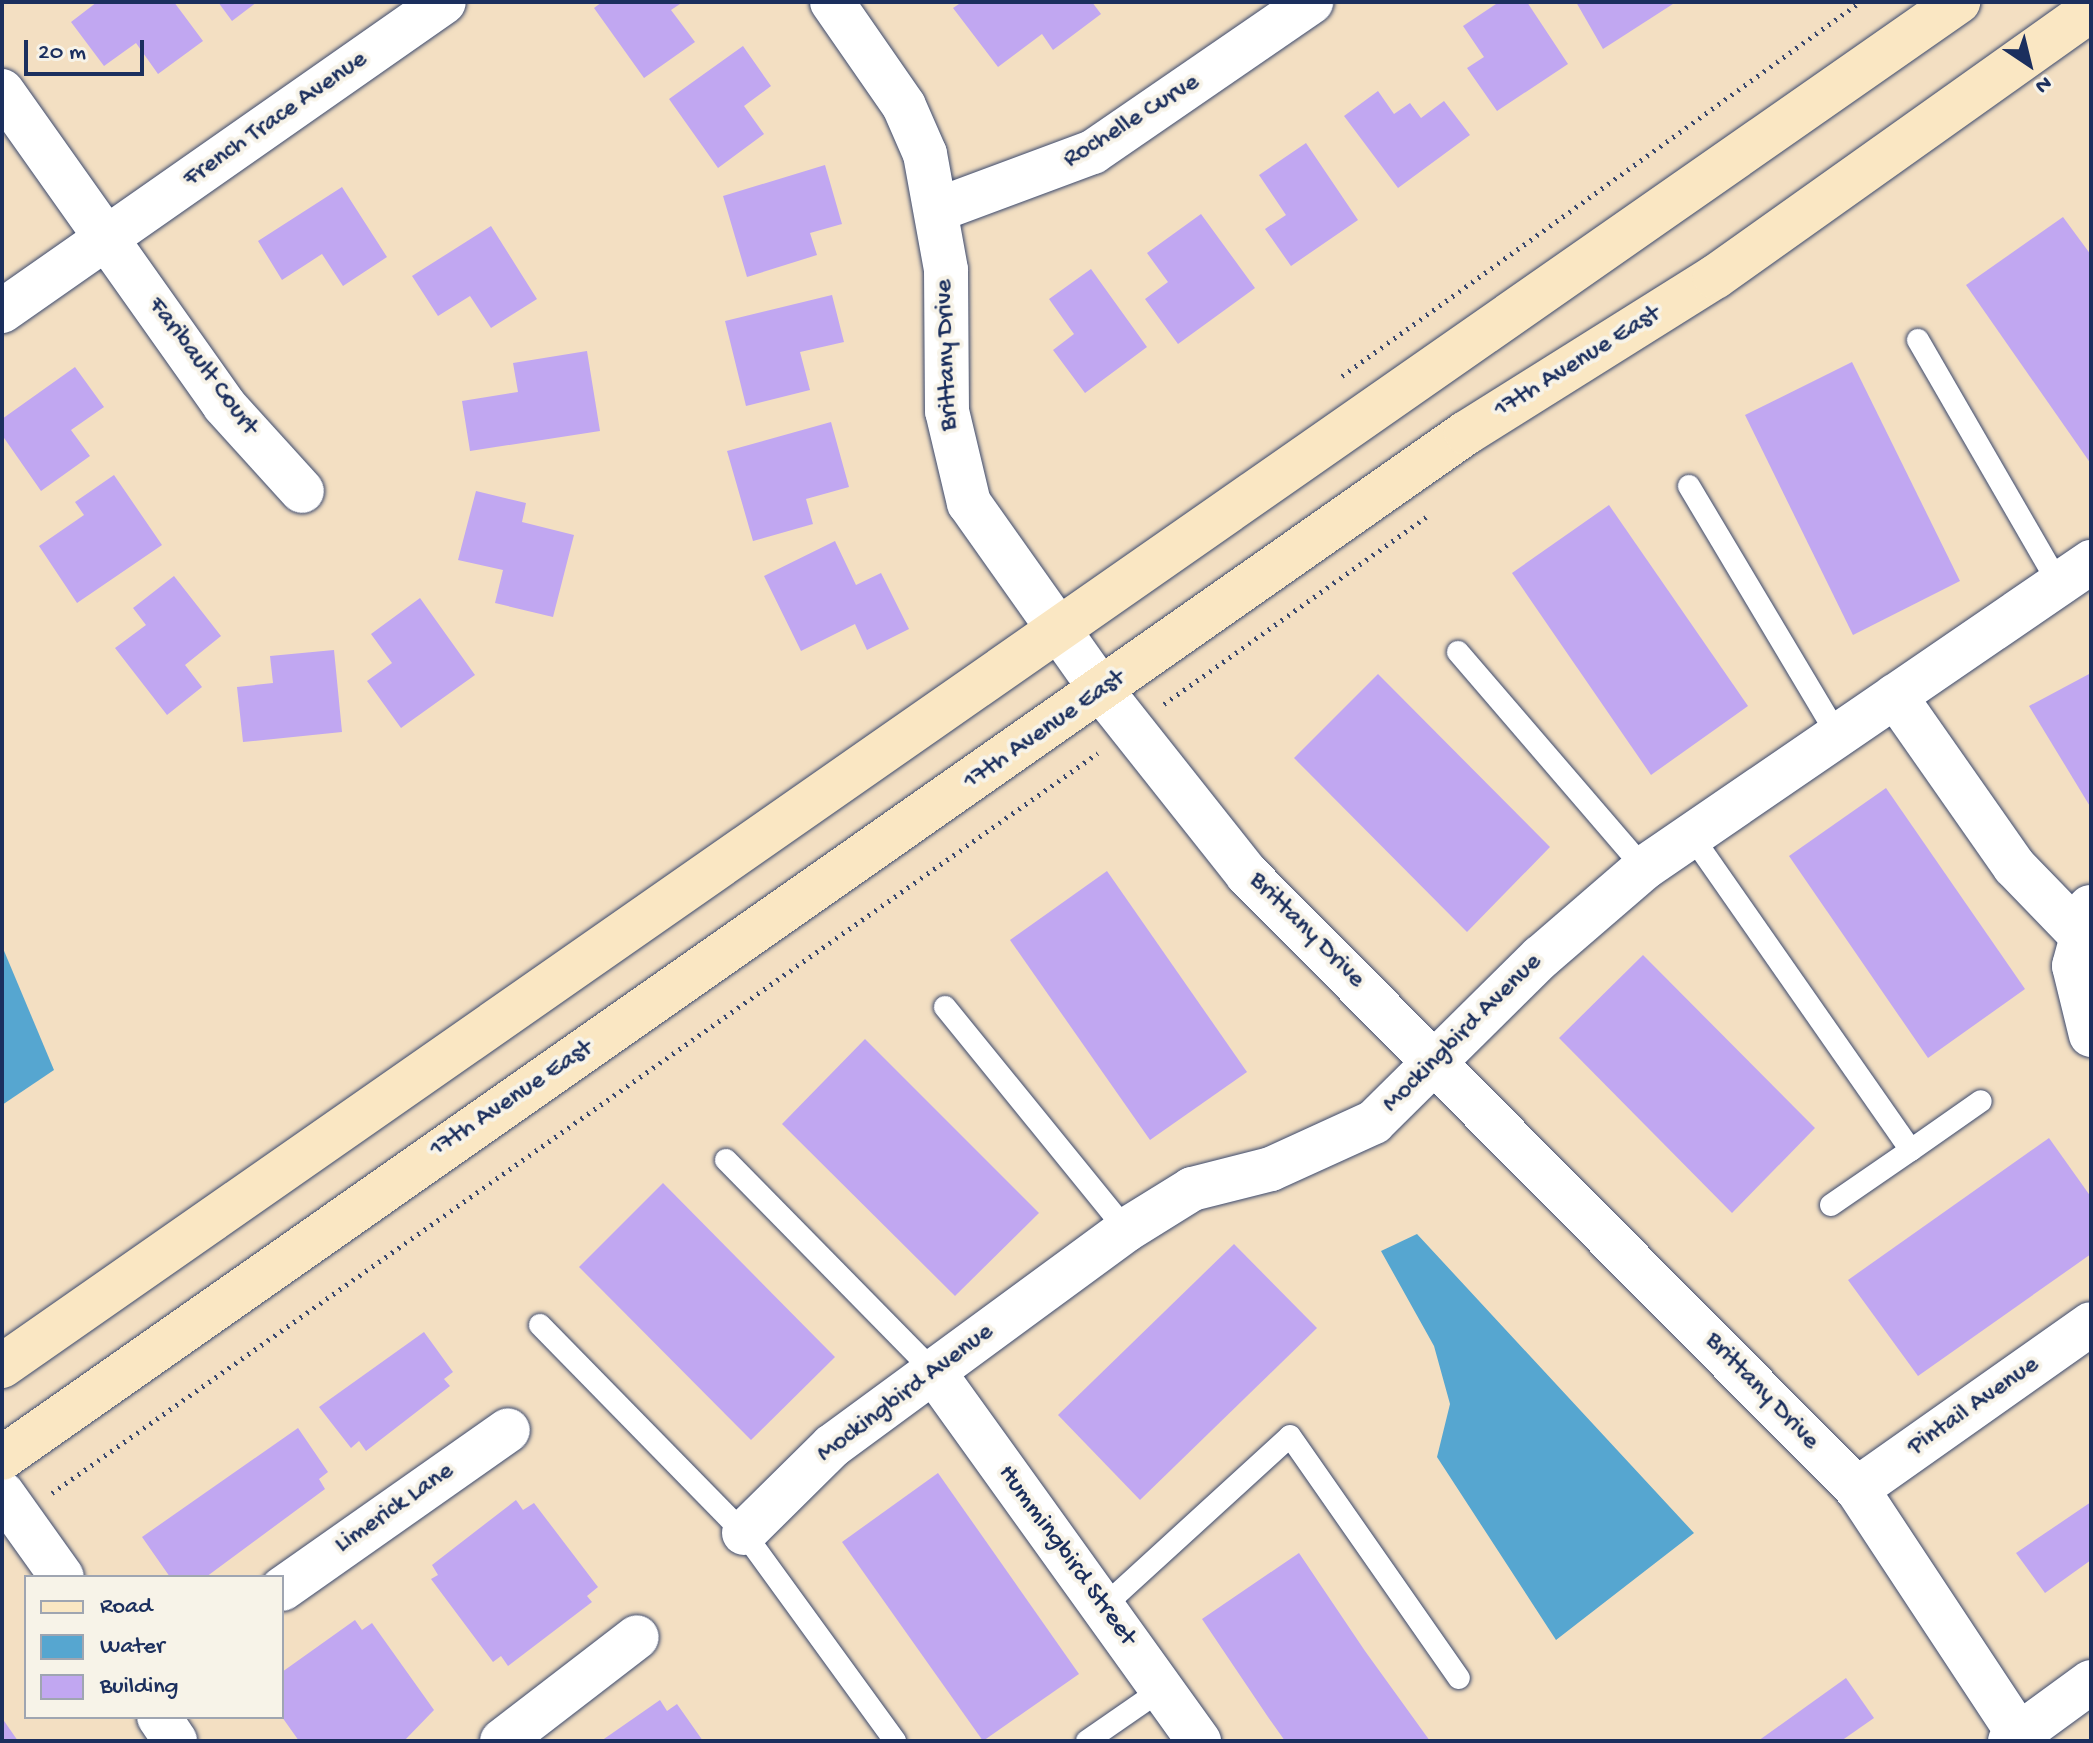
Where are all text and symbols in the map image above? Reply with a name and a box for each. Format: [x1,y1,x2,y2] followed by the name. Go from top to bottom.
[28,24,148,74] scale bar
[1989,24,2069,104] north arrow
[38,39,86,68] text: 20 m
[178,45,374,195] street label: French Trace Avenue
[1058,68,1206,176] street label: Rochelle Curve
[2029,69,2056,98] text: N
[930,279,966,431] street label: Brittany Drive
[140,292,264,442] street label: Faribault Court
[1489,299,1667,427] street label: 17th Avenue East
[958,664,1132,798] street label: 17th Avenue East
[1241,866,1371,996] street label: Brittany Drive
[1377,948,1549,1120] street label: Mockingbird Avenue
[425,1034,599,1166] street label: 17th Avenue East
[812,1317,1000,1471] street label: Mockingbird Avenue
[1697,1327,1825,1457] street label: Brittany Drive
[1902,1350,2046,1464] street label: Pintail Avenue
[329,1457,461,1561] street label: Limerick Lane
[990,1459,1142,1653] street label: Hummingbird Street
[24,1575,284,1719] legend
[100,1593,152,1622] text: Road
[100,1633,164,1662] text: Water
[100,1673,178,1702] text: Building

